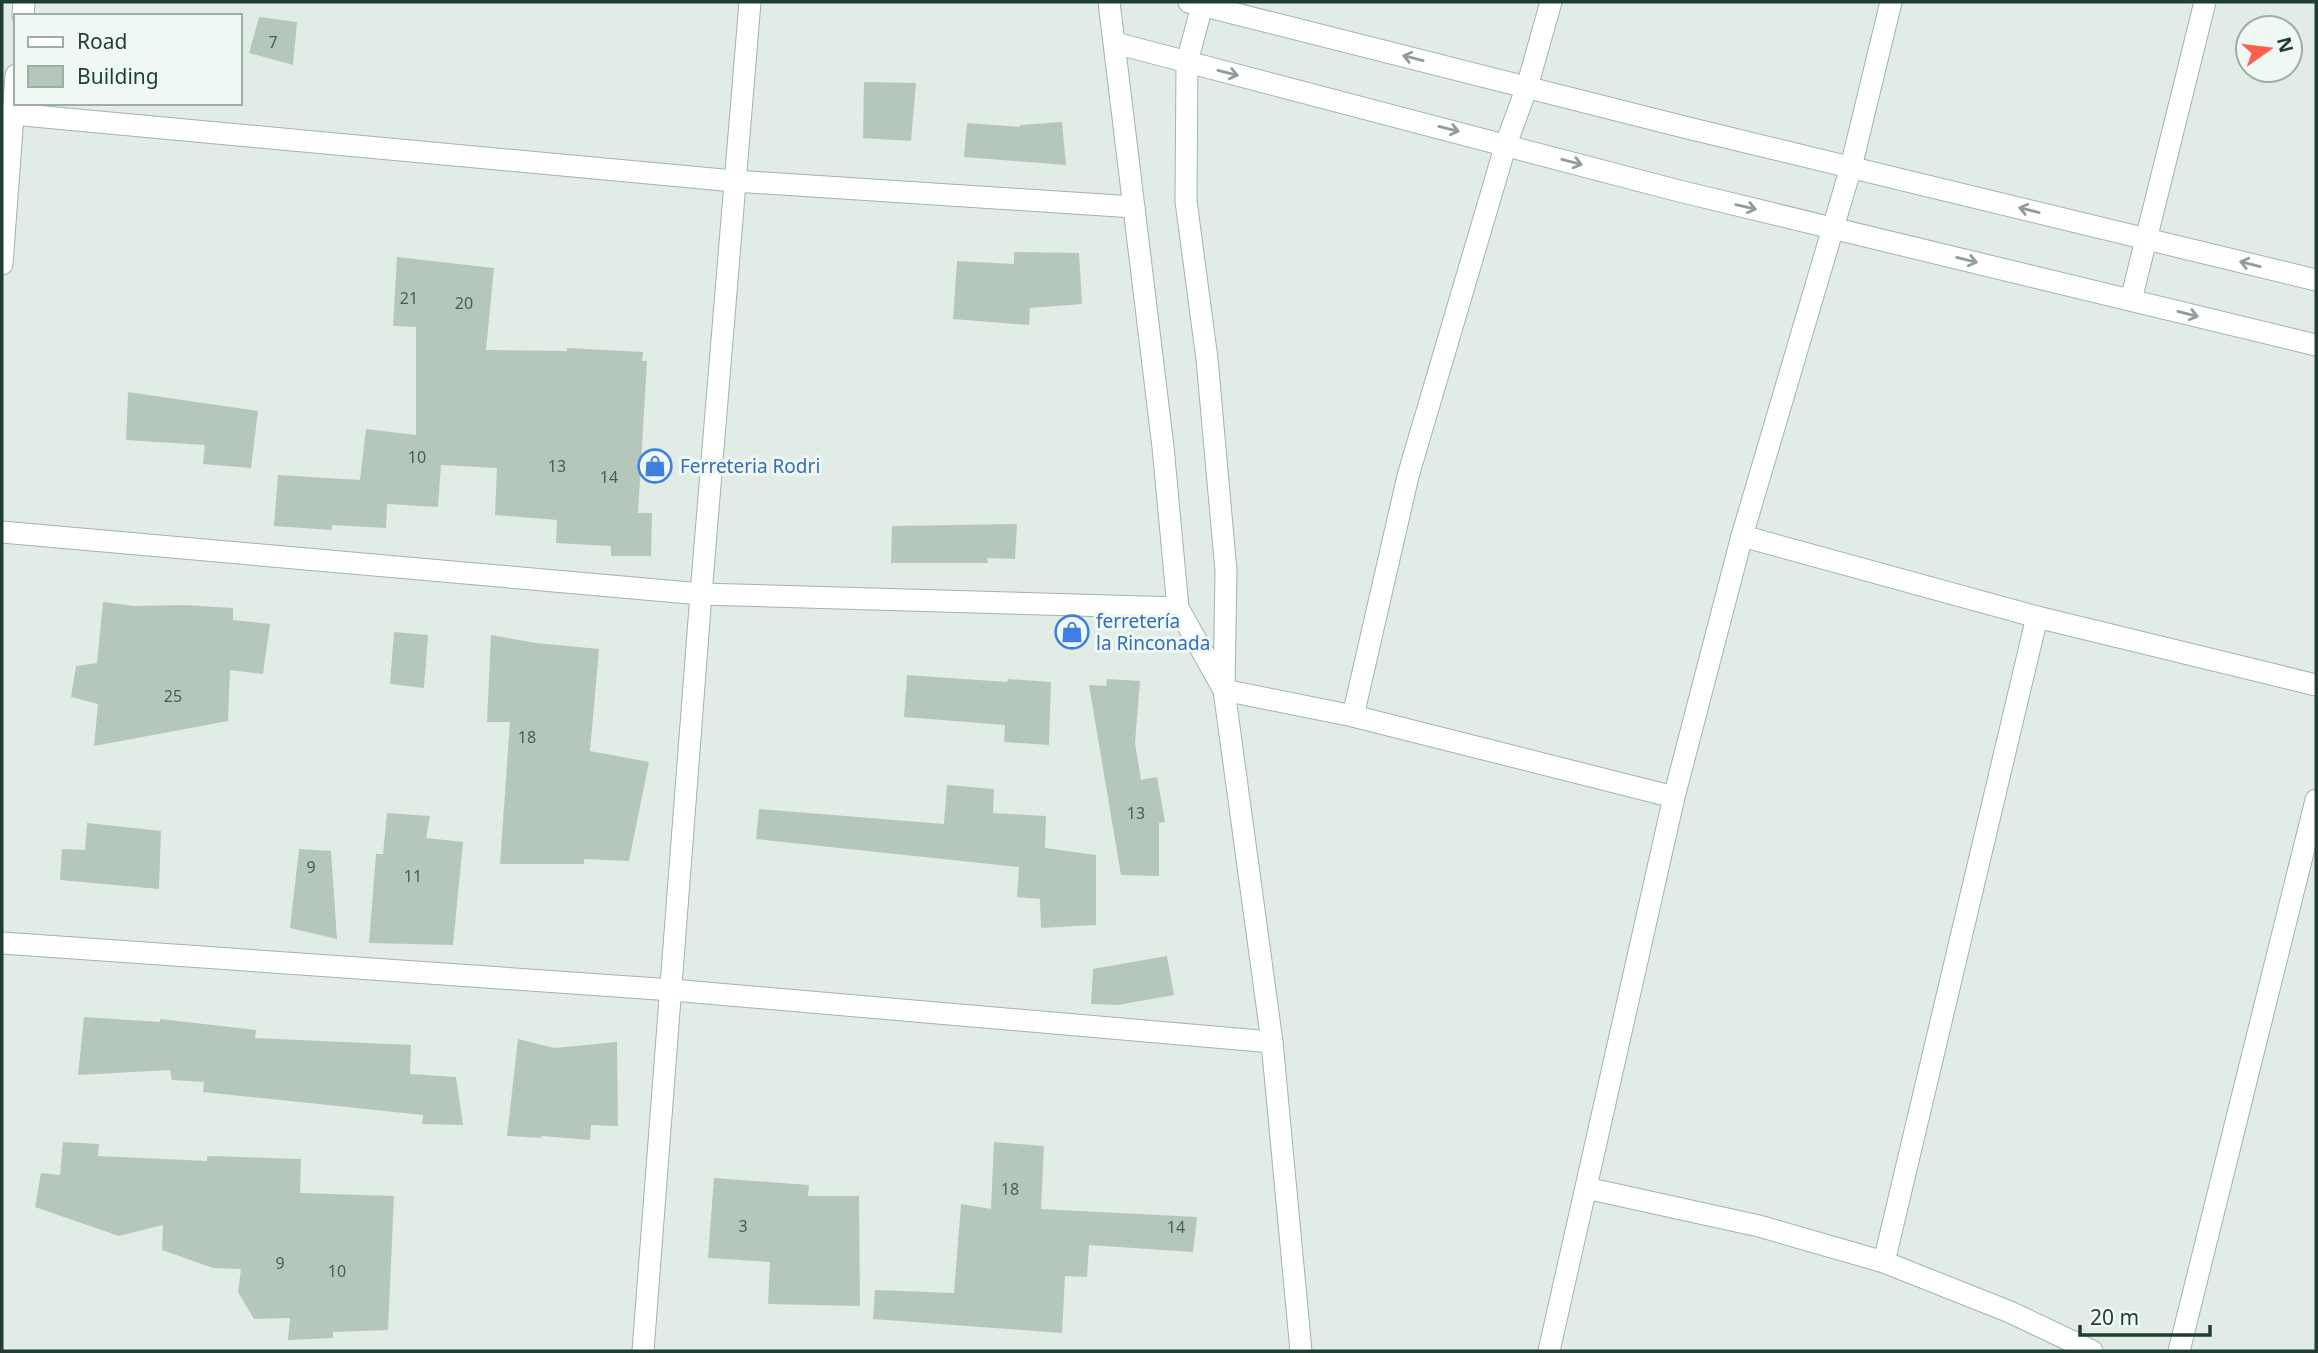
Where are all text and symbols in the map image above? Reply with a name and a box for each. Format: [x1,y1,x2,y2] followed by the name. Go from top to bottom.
[14,14,242,105] legend
[2234,14,2304,84] north arrow
[77,27,127,55] text: Road
[268,31,278,53] house number: 7
[2271,34,2300,56] text: N
[1403,51,1425,64] one-way arrow
[77,62,159,90] text: Building
[1216,67,1239,80] one-way arrow
[1437,123,1459,136] one-way arrow
[1560,156,1583,169] one-way arrow
[1734,201,1757,214] one-way arrow
[2018,203,2041,216] one-way arrow
[1955,254,1978,267] one-way arrow
[2239,257,2262,270] one-way arrow
[400,287,418,309] house number: 21
[455,292,473,314] house number: 20
[2176,308,2199,321] one-way arrow
[408,446,426,468] house number: 10
[636,447,674,485] shop icon: Ferreteria Rodri
[680,453,820,479] place label: Ferreteria Rodri
[548,455,566,477] house number: 13
[600,466,618,488] house number: 14
[1096,608,1210,656] place label: ferretería la Rinconada
[1053,613,1091,651] shop icon: ferretería la Rinconada
[164,685,182,707] house number: 25
[518,726,536,748] house number: 18
[1127,802,1145,824] house number: 13
[306,856,316,878] house number: 9
[404,865,422,887] house number: 11
[1001,1178,1019,1200] house number: 18
[738,1215,748,1237] house number: 3
[1167,1216,1185,1238] house number: 14
[275,1252,285,1274] house number: 9
[328,1260,346,1282] house number: 10
[2080,1294,2210,1338] scale bar
[2090,1303,2139,1331] text: 20 m

